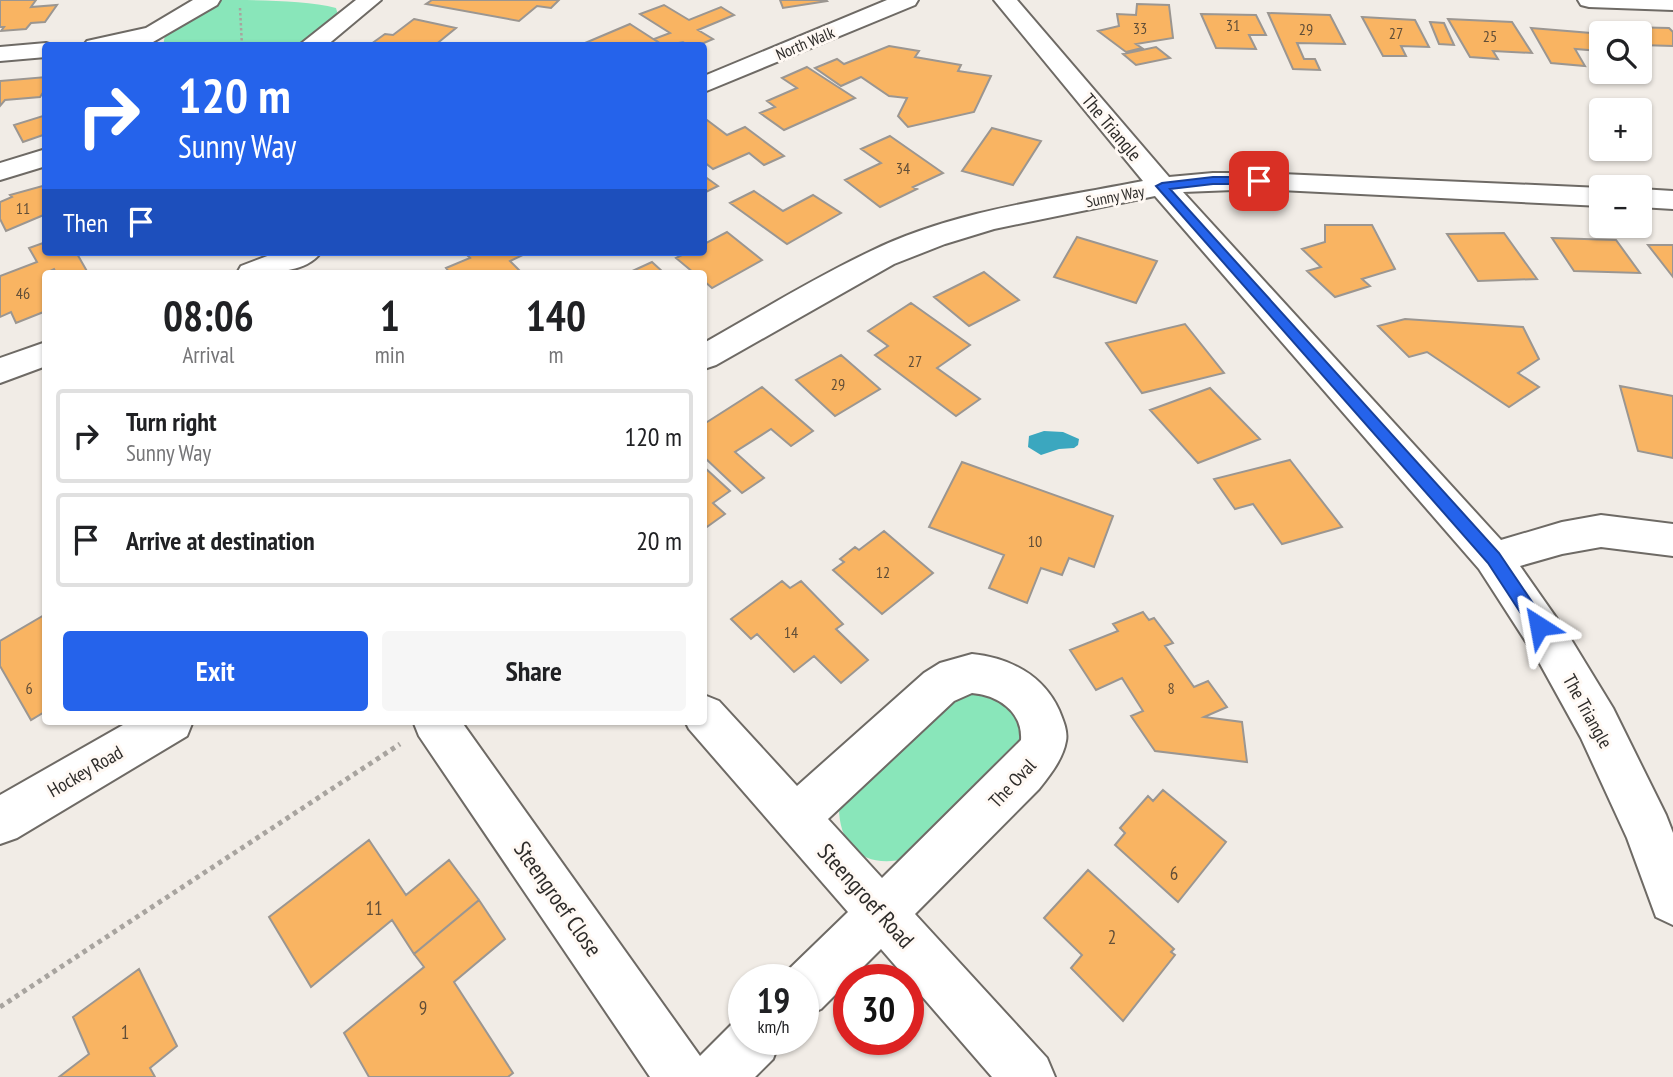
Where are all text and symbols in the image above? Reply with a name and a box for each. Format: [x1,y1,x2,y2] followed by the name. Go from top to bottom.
[1226,15,1240,35] house number: 31
[1133,18,1147,38] house number: 33
[1299,19,1313,39] house number: 29
[773,21,838,64] street label: North Walk
[1589,21,1652,238] map controls
[1589,21,1652,84] button: search
[1389,23,1403,43] house number: 27
[1483,26,1497,46] house number: 25
[178,63,291,127] text: 120 m
[63,70,154,161] icon: right
[1077,88,1147,166] street label: The Triangle
[1589,98,1652,161] button: +
[178,125,296,167] text: Sunny Way
[1229,151,1289,211] pin
[896,158,910,178] house number: 34
[1240,162,1278,200] icon: arrive
[1589,175,1652,238] button: −
[1084,181,1146,211] street label: Sunny Way
[16,198,30,218] house number: 11
[122,203,160,241] icon: arrive
[63,206,108,239] text: Then
[16,283,30,303] house number: 46
[163,288,254,343] text: 08:06
[380,288,400,343] text: 1
[526,288,586,343] text: 140
[182,340,234,369] text: Arrival
[375,340,405,369] text: min
[548,340,563,369] text: m
[908,351,922,371] house number: 27
[831,374,845,394] house number: 29
[126,405,217,438] text: Turn right
[67,417,105,455] icon: right
[624,420,682,453] text: 120 m
[126,438,211,467] text: Sunny Way
[67,521,105,559] icon: arrive
[126,524,315,557] text: Arrive at destination
[636,524,682,557] text: 20 m
[1028,531,1042,551] house number: 10
[876,562,890,582] house number: 12
[1502,589,1576,663] position arrow
[784,622,798,642] house number: 14
[63,631,368,711] button: Exit
[382,631,686,711] button: Share
[1558,670,1618,752] street label: The Triangle
[25,678,33,698] house number: 6
[1167,678,1175,698] house number: 8
[43,740,127,802] street label: Hockey Road
[983,753,1041,813] street label: The Oval
[508,835,609,962] street label: Steengroef Close
[812,837,921,954] street label: Steengroef Road
[1170,861,1178,885] house number: 6
[365,896,383,920] house number: 11
[1108,925,1116,949] house number: 2
[833,964,924,1055] speed limit sign: 30
[757,977,790,1023] text: 19
[419,996,427,1020] house number: 9
[758,1015,789,1038] text: km/h
[121,1020,129,1044] house number: 1

